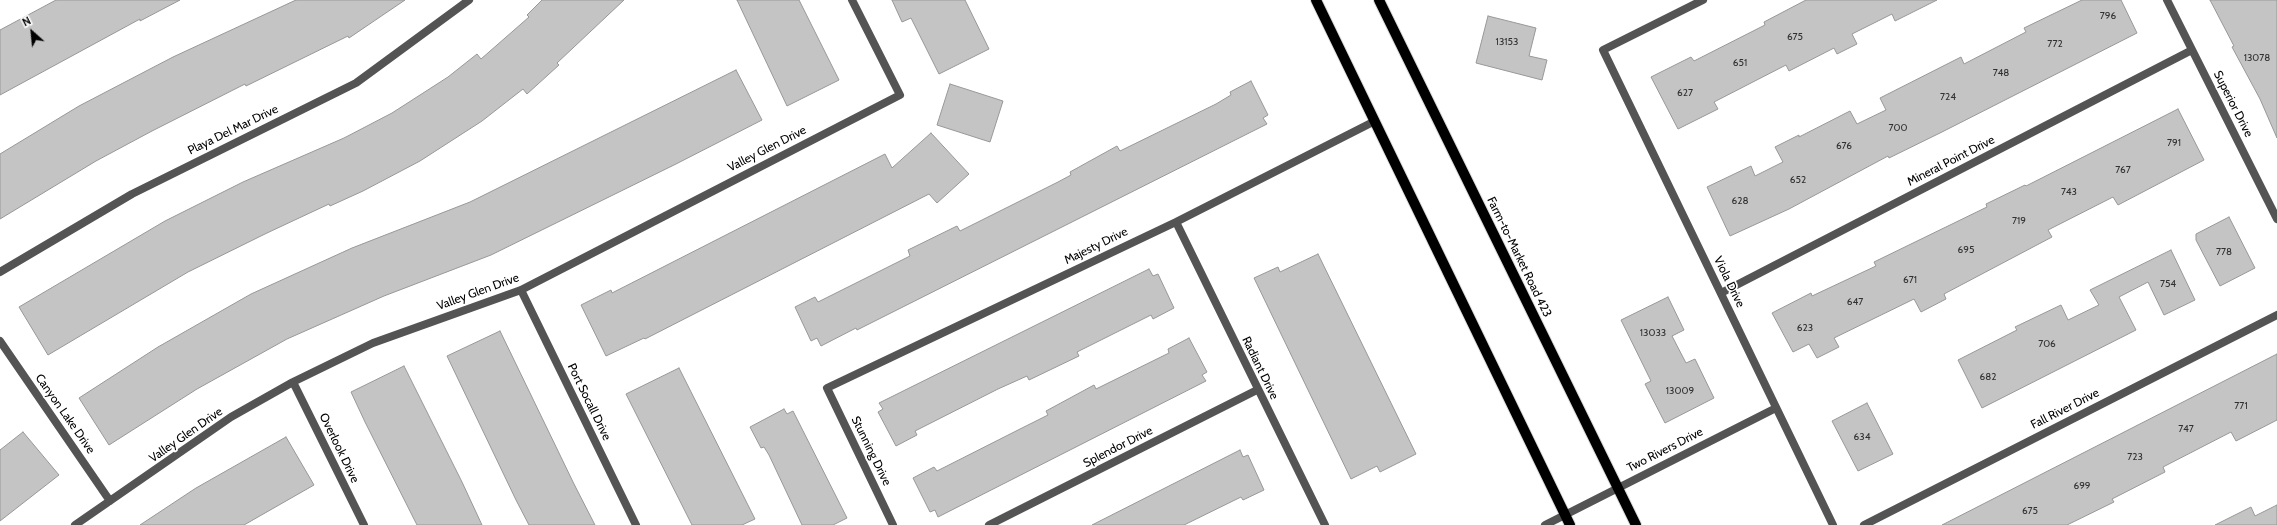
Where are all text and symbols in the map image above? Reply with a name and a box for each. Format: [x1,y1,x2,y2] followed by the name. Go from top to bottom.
[2100,10,2116,22] house number: 796
[12,12,52,52] north arrow
[20,13,33,29] text: N
[1787,31,1803,43] house number: 675
[1496,36,1518,48] house number: 13153
[2047,38,2063,50] house number: 772
[2244,52,2270,64] house number: 13078
[1733,57,1747,69] house number: 651
[1993,67,2009,79] house number: 748
[2210,68,2256,140] street label: Superior Drive
[1677,87,1693,99] house number: 627
[1940,91,1956,103] house number: 724
[185,102,281,158] street label: Playa Del Mar Drive
[1889,122,1907,134] house number: 700
[725,123,809,175] street label: Valley Glen Drive
[1905,133,1997,189] street label: Mineral Point Drive
[2167,137,2181,149] house number: 791
[1836,140,1852,152] house number: 676
[2115,164,2131,176] house number: 767
[1790,174,1806,186] house number: 652
[2061,186,2077,198] house number: 743
[1484,195,1554,319] street label: Farm-to-Market Road 423
[1732,195,1748,207] house number: 628
[2012,215,2026,227] house number: 719
[1062,224,1130,268] street label: Majesty Drive
[1958,244,1974,256] house number: 695
[2216,246,2232,258] house number: 778
[1710,254,1748,310] street label: Viola Drive
[435,270,521,314] street label: Valley Glen Drive
[1903,274,1917,286] house number: 671
[2160,278,2176,290] house number: 754
[1847,296,1863,308] house number: 647
[1797,322,1813,334] house number: 623
[1640,327,1666,339] house number: 13033
[1239,334,1281,402] street label: Radiant Drive
[2038,338,2056,350] house number: 706
[564,361,614,443] street label: Port Socall Drive
[32,371,98,457] street label: Canyon Lake Drive
[1980,371,1996,383] house number: 682
[1666,385,1694,397] house number: 13009
[2028,386,2102,432] street label: Fall River Drive
[2234,400,2248,412] house number: 771
[147,404,225,466] street label: Valley Glen Drive
[316,411,362,485] street label: Overlook Drive
[848,414,894,488] street label: Stunning Drive
[1081,423,1155,471] street label: Splendor Drive
[2178,423,2194,435] house number: 747
[1625,425,1705,475] street label: Two Rivers Drive
[1854,431,1870,443] house number: 634
[2127,451,2143,463] house number: 723
[2073,480,2091,492] house number: 699
[2022,505,2038,517] house number: 675

